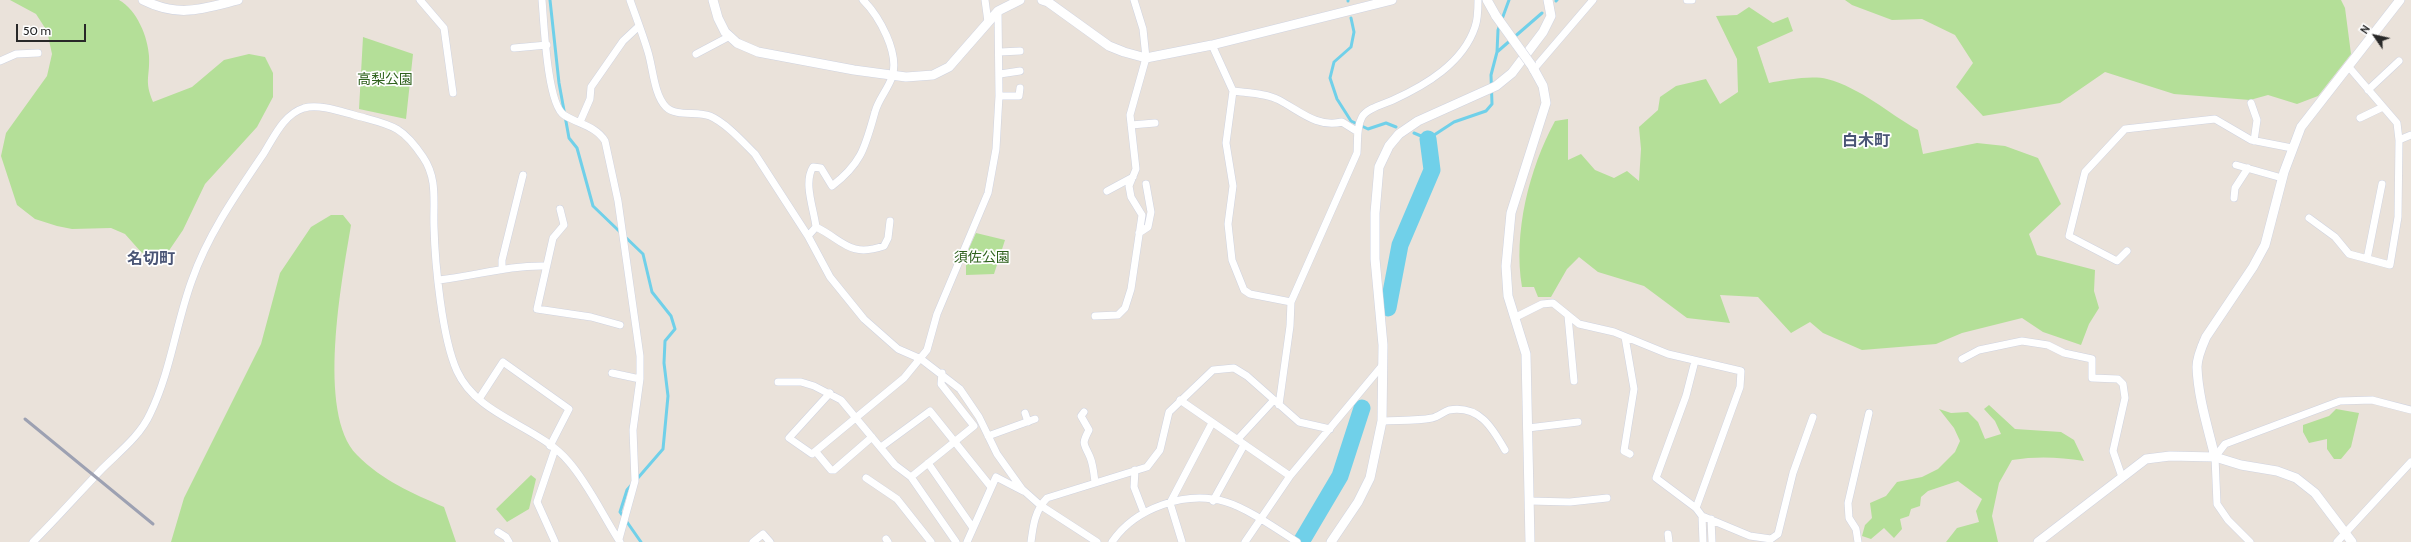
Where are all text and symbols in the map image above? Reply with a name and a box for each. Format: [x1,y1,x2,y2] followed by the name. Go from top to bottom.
[18,16,88,42] scale bar
[2355,16,2395,56] north arrow
[2357,22,2373,36] text: N
[23,23,51,38] text: 50 m
[357,72,413,88] park label: 高梨公園
[1842,131,1890,151] district label: 白木町
[127,249,175,269] district label: 名切町
[954,250,1010,266] park label: 須佐公園

